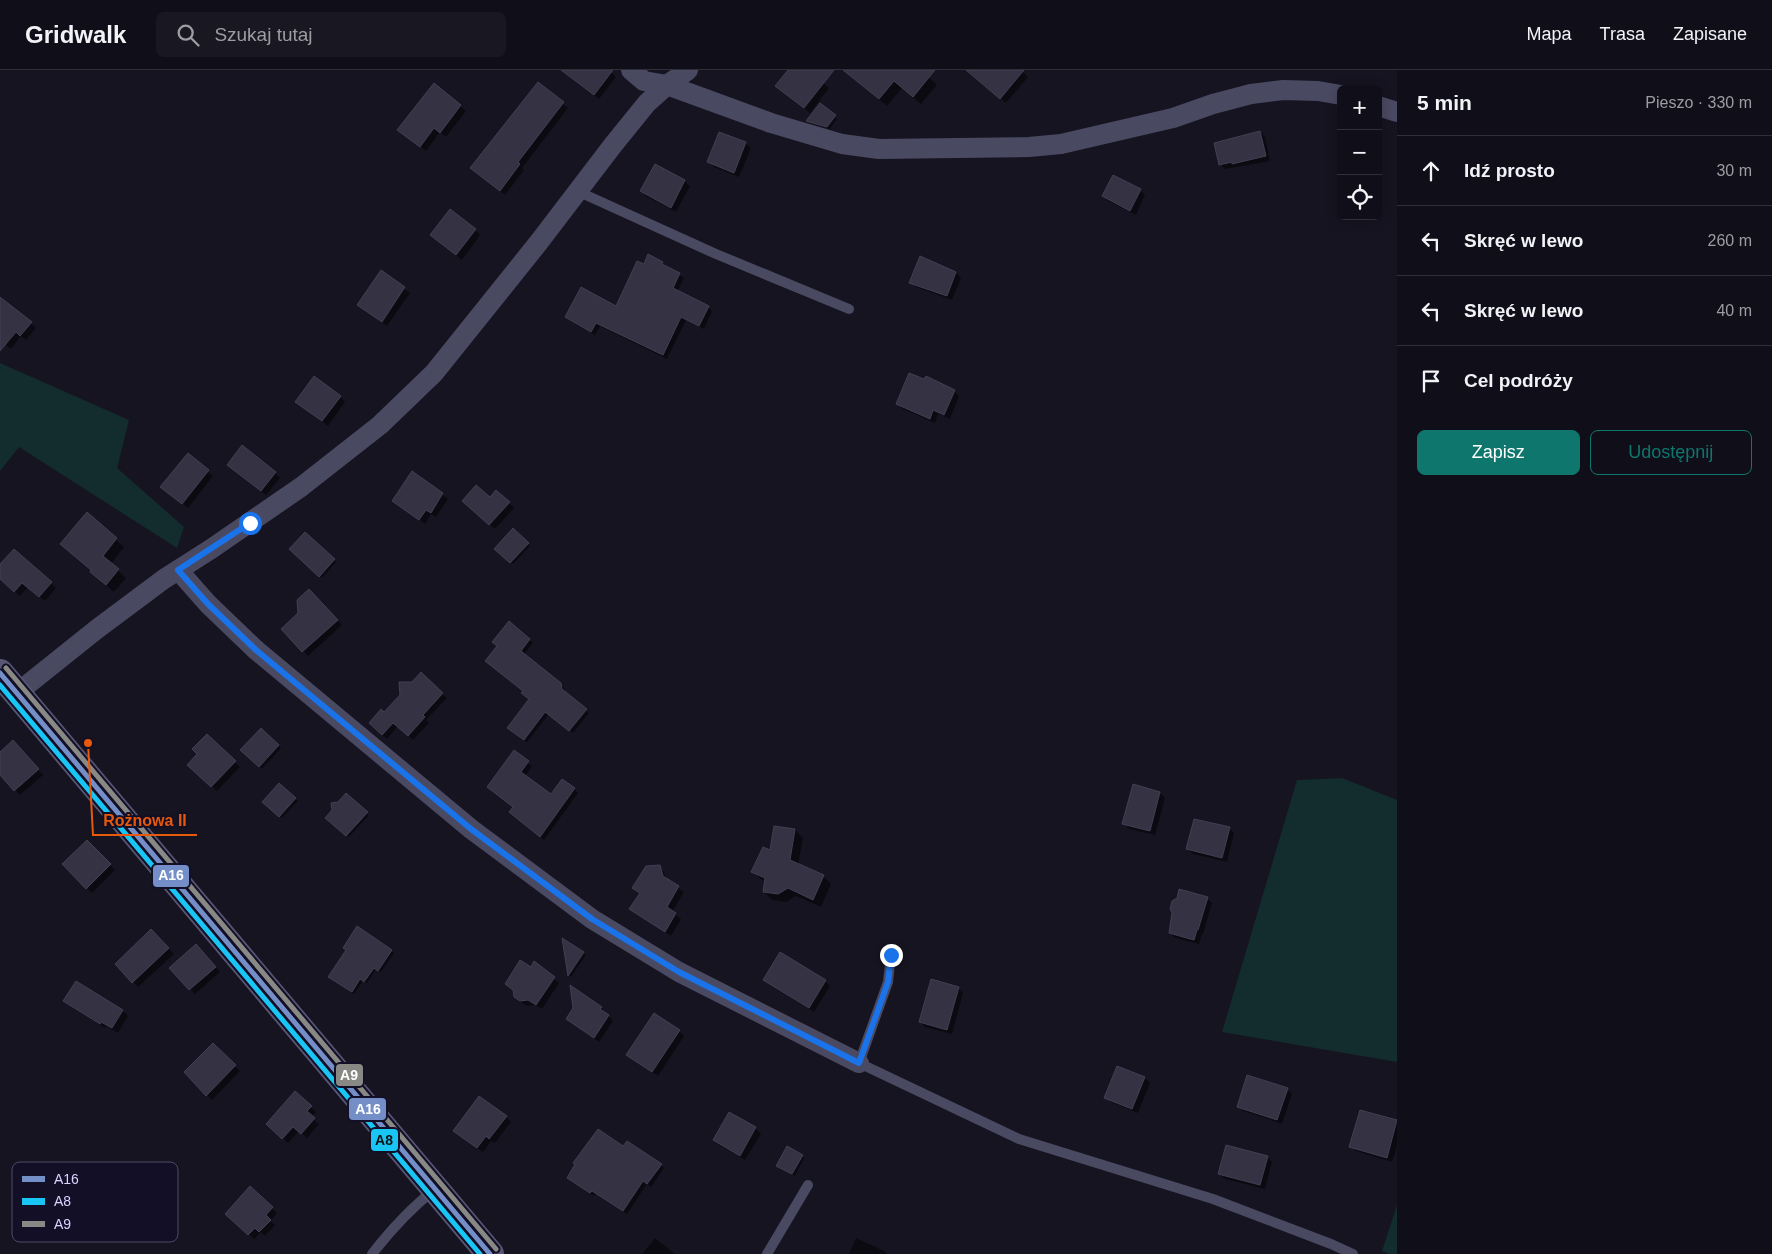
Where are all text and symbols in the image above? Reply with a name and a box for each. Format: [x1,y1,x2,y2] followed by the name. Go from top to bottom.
[156,12,506,57] search box
[25,21,126,48] text: Gridwalk
[174,21,202,49] icon: search
[214,24,313,45] text: Szukaj tutaj
[1527,24,1572,44] text: Mapa
[1600,24,1645,44] text: Trasa
[1673,24,1747,44] text: Zapisane
[1337,85,1382,220] map controls
[1337,85,1382,130] button: +
[1417,91,1472,114] text: 5 min
[1645,94,1752,111] text: Pieszo · 330 m
[1337,130,1382,175] button: −
[1417,157,1445,185] icon: ahead
[1464,160,1555,181] text: Idź prosto
[1716,162,1752,179] text: 30 m
[1337,175,1382,220] button: locate
[1417,227,1445,255] icon: left
[1464,230,1583,251] text: Skręć w lewo
[1708,232,1752,249] text: 260 m
[1417,297,1445,325] icon: left
[1464,300,1583,321] text: Skręć w lewo
[1716,302,1752,319] text: 40 m
[1417,367,1445,395] icon: arrive
[1464,370,1573,391] text: Cel podróży
[1417,430,1580,475] button: Zapisz
[1590,430,1752,475] button: Udostępnij
[239,512,262,535] route start
[93,804,197,835] callout: Rożnowa II
[103,812,187,829] text: Rożnowa II
[152,864,190,888] line badge: A16
[158,867,184,883] text: A16
[880,944,903,967] route end
[335,1063,364,1087] line badge: A9
[340,1067,358,1083] text: A9
[348,1097,387,1121] line badge: A16
[355,1101,381,1117] text: A16
[370,1128,399,1152] line badge: A8
[375,1132,393,1148] text: A8
[12,1162,178,1242] legend
[54,1171,79,1187] text: A16
[54,1193,71,1209] text: A8
[54,1216,71,1232] text: A9

